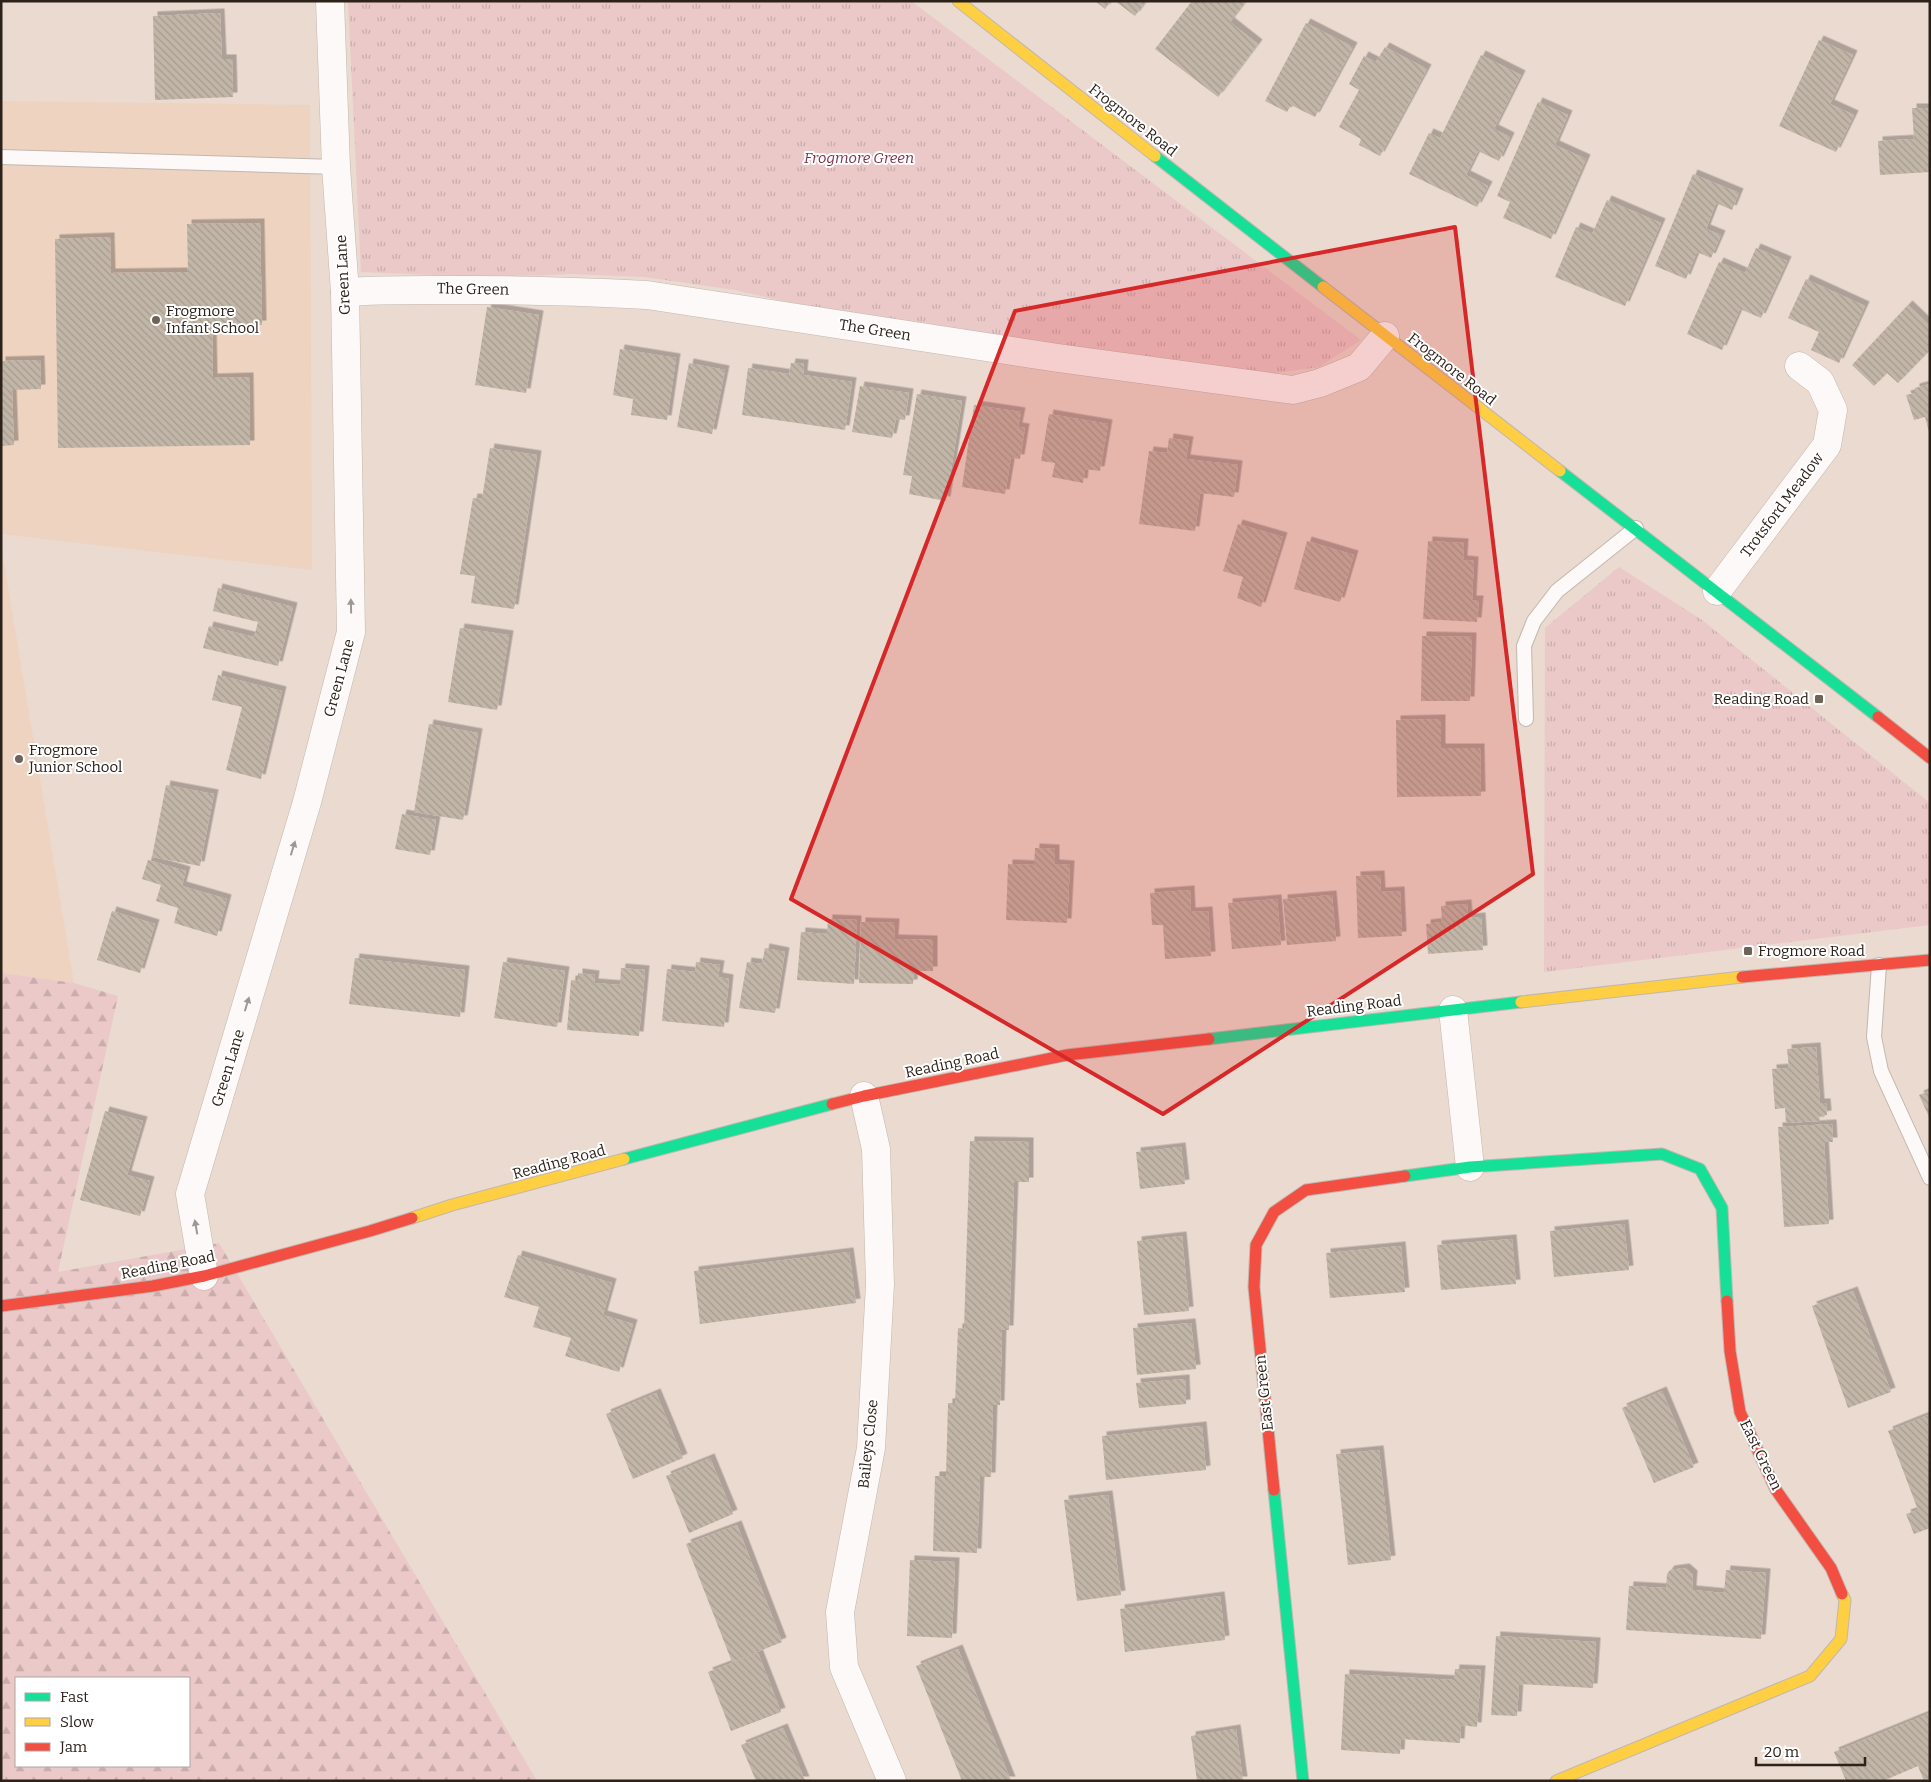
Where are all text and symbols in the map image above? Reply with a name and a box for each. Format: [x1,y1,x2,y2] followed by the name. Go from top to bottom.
[1085,80,1181,160] street label: Frogmore Road
[804,149,914,167] park label: Frogmore Green
[332,234,354,316] street label: Green Lane
[437,279,510,299] street label: The Green
[166,302,259,337] place label: Frogmore Infant School
[150,314,162,326] marker: Frogmore Infant School
[838,315,913,345] street label: The Green
[1404,329,1500,409] street label: Frogmore Road
[1737,448,1828,561] street label: Trotsford Meadow
[347,597,355,613] one-way arrow
[320,637,358,719] street label: Green Lane
[1714,690,1809,708] place label: Reading Road
[1813,693,1825,705] marker: Reading Road
[28,741,122,776] place label: Frogmore Junior School
[13,753,25,765] marker: Frogmore Junior School
[290,840,298,855] one-way arrow
[1758,942,1865,960] place label: Frogmore Road
[1742,945,1754,957] marker: Frogmore Road
[1306,991,1403,1021] street label: Reading Road
[243,996,251,1011] one-way arrow
[208,1027,248,1109] street label: Green Lane
[903,1044,1001,1082] street label: Reading Road
[511,1141,608,1183] street label: Reading Road
[191,1219,199,1235] one-way arrow
[119,1247,217,1283] street label: Reading Road
[1251,1354,1277,1432] street label: East Green
[854,1399,882,1489] street label: Baileys Close
[1736,1417,1786,1494] street label: East Green
[15,1677,190,1767] legend
[60,1688,89,1706] text: Fast
[60,1713,95,1731] text: Slow
[1756,1734,1865,1766] scale bar
[59,1738,88,1756] text: Jam
[1764,1743,1800,1761] text: 20 m

